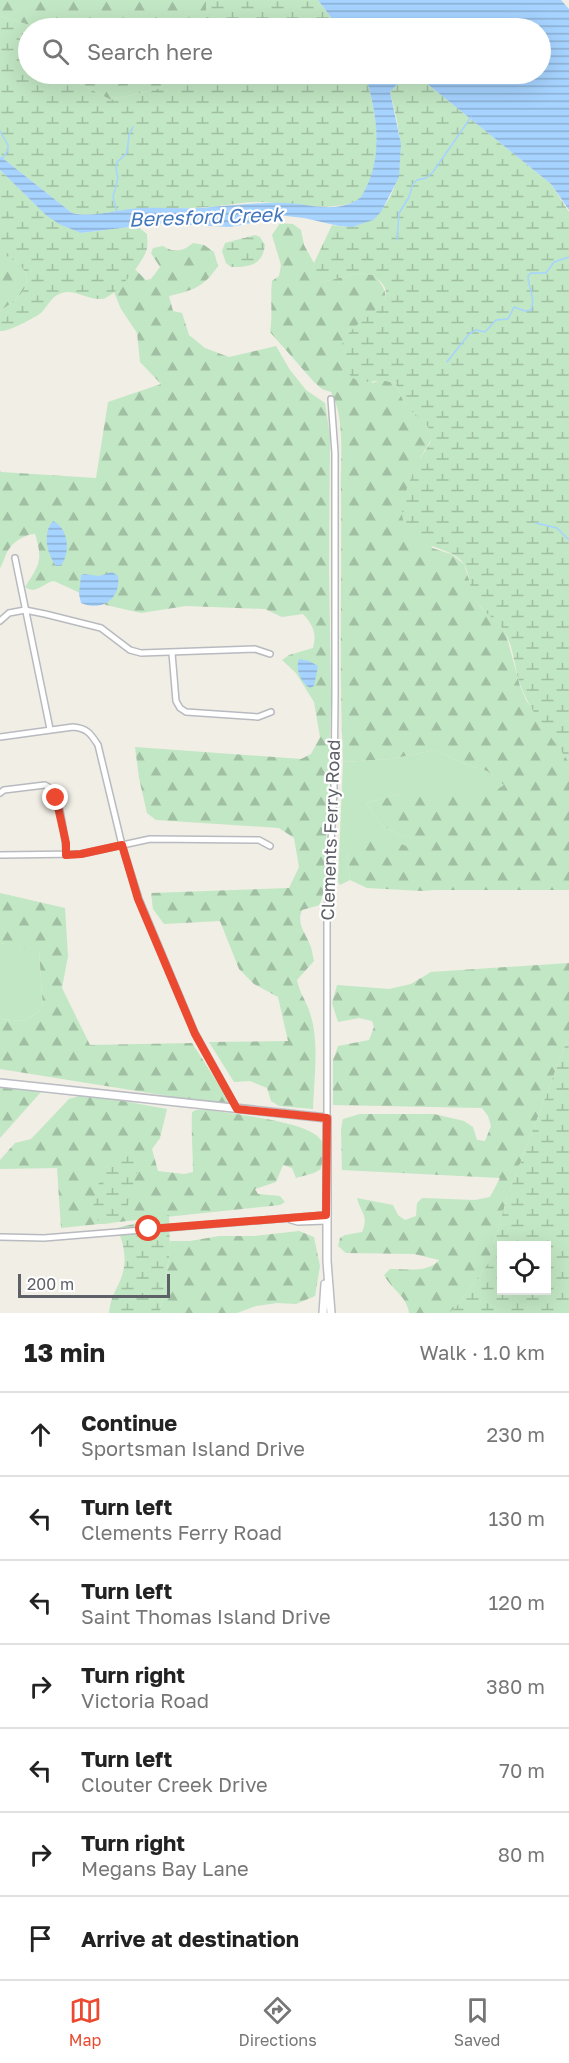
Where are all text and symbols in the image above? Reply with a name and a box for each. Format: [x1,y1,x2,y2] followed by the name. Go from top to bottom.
[18,18,551,84] search box
[39,35,72,68] icon: search
[87,38,213,65] text: Search here
[128,201,286,231] water label: Beresford Creek
[316,739,344,921] street label: Clements Ferry Road
[42,784,68,810] route end
[135,1215,161,1241] route start
[497,1241,551,1295] map controls
[497,1241,551,1295] button: locate
[18,1271,170,1298] scale bar
[27,1274,74,1294] text: 200 m
[24,1337,105,1368] text: 13 min
[420,1340,545,1364] text: Walk · 1.0 km
[81,1409,177,1436] text: Continue
[24,1418,57,1451] icon: ahead
[487,1422,545,1446] text: 230 m
[81,1436,305,1460] text: Sportsman Island Drive
[81,1493,172,1520] text: Turn left
[24,1502,57,1535] icon: left
[489,1506,545,1530] text: 130 m
[81,1520,282,1544] text: Clements Ferry Road
[81,1577,172,1604] text: Turn left
[24,1586,57,1619] icon: left
[489,1590,545,1614] text: 120 m
[81,1604,331,1628] text: Saint Thomas Island Drive
[81,1661,185,1688] text: Turn right
[24,1670,57,1703] icon: right
[486,1674,545,1698] text: 380 m
[81,1688,209,1712] text: Victoria Road
[81,1745,172,1772] text: Turn left
[24,1754,57,1787] icon: left
[499,1758,545,1782] text: 70 m
[81,1772,268,1796] text: Clouter Creek Drive
[81,1829,185,1856] text: Turn right
[24,1838,57,1871] icon: right
[498,1842,545,1866] text: 80 m
[81,1856,249,1880] text: Megans Bay Lane
[24,1922,57,1955] icon: arrive
[81,1925,299,1952] text: Arrive at destination
[69,1994,102,2050] tab: Map
[239,1994,317,2050] tab: Directions
[454,1994,500,2050] tab: Saved

